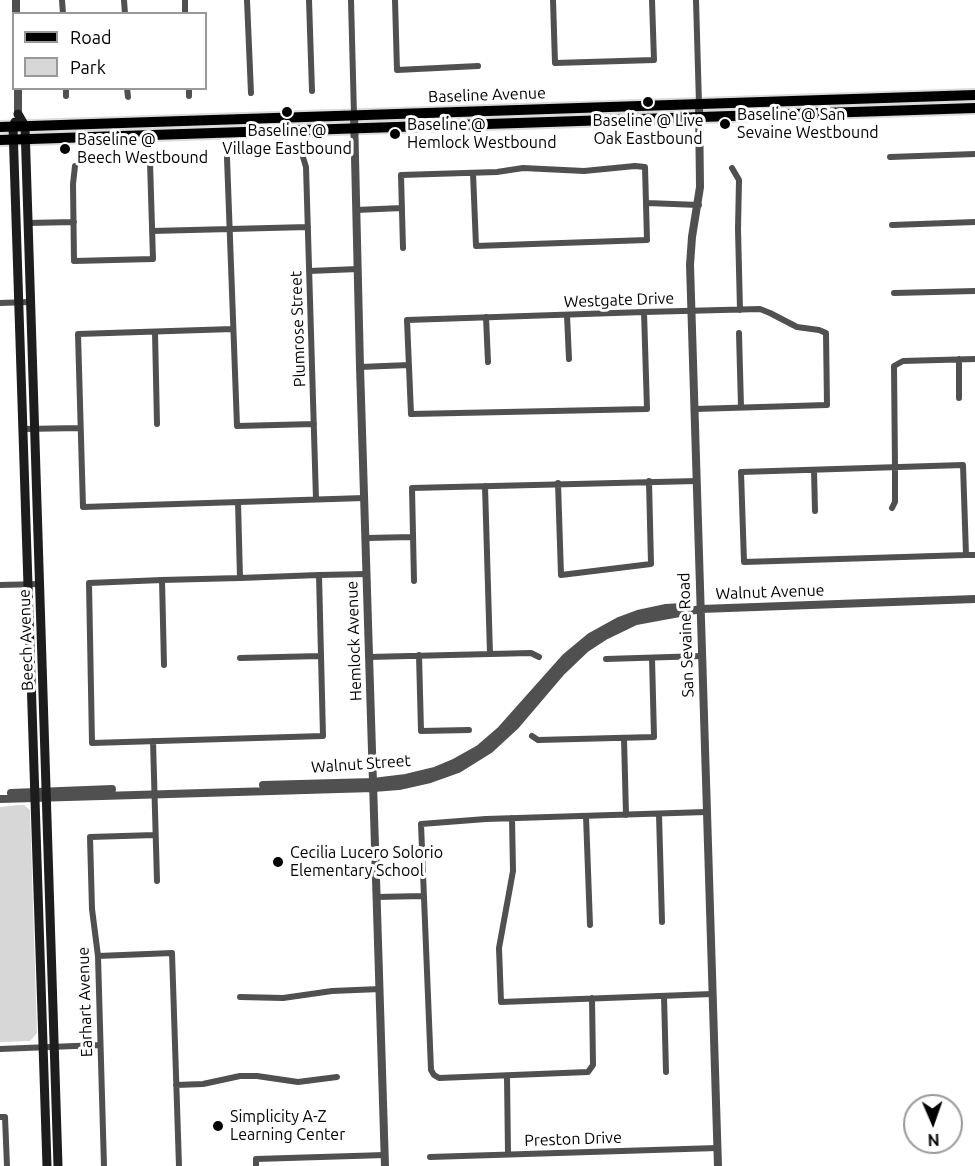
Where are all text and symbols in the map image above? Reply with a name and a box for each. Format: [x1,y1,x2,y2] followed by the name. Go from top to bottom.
[12,12,207,90] legend
[70,27,112,47] text: Road
[70,57,106,77] text: Park
[428,83,546,107] street label: Baseline Avenue
[641,95,655,109] marker: Baseline @ Live Oak Eastbound
[280,105,294,119] marker: Baseline @ Village Eastbound
[737,105,879,143] place label: Baseline @ San Sevaine Westbound
[592,111,704,149] place label: Baseline @ Live Oak Eastbound
[407,115,557,153] place label: Baseline @ Hemlock Westbound
[718,117,732,131] marker: Baseline @ San Sevaine Westbound
[222,121,352,159] place label: Baseline @ Village Eastbound
[388,127,402,141] marker: Baseline @ Hemlock Westbound
[77,130,208,168] place label: Baseline @ Beech Westbound
[58,142,72,156] marker: Baseline @ Beech Westbound
[286,271,310,387] street label: Plumrose Street
[563,288,675,312] street label: Westgate Drive
[674,572,698,698] street label: San Sevaine Road
[342,580,366,702] street label: Hemlock Avenue
[715,581,825,603] street label: Walnut Avenue
[15,589,37,691] street label: Beech Avenue
[311,751,411,777] street label: Walnut Street
[290,843,443,881] place label: Cecilia Lucero Solorio Elementary School
[271,855,285,869] marker: Cecilia Lucero Solorio Elementary School
[73,946,97,1058] street label: Earhart Avenue
[903,1094,963,1154] north arrow
[230,1107,345,1145] place label: Simplicity A-Z Learning Center
[211,1119,225,1133] marker: Simplicity A-Z Learning Center
[524,1128,622,1150] street label: Preston Drive
[927,1131,940,1149] text: N

